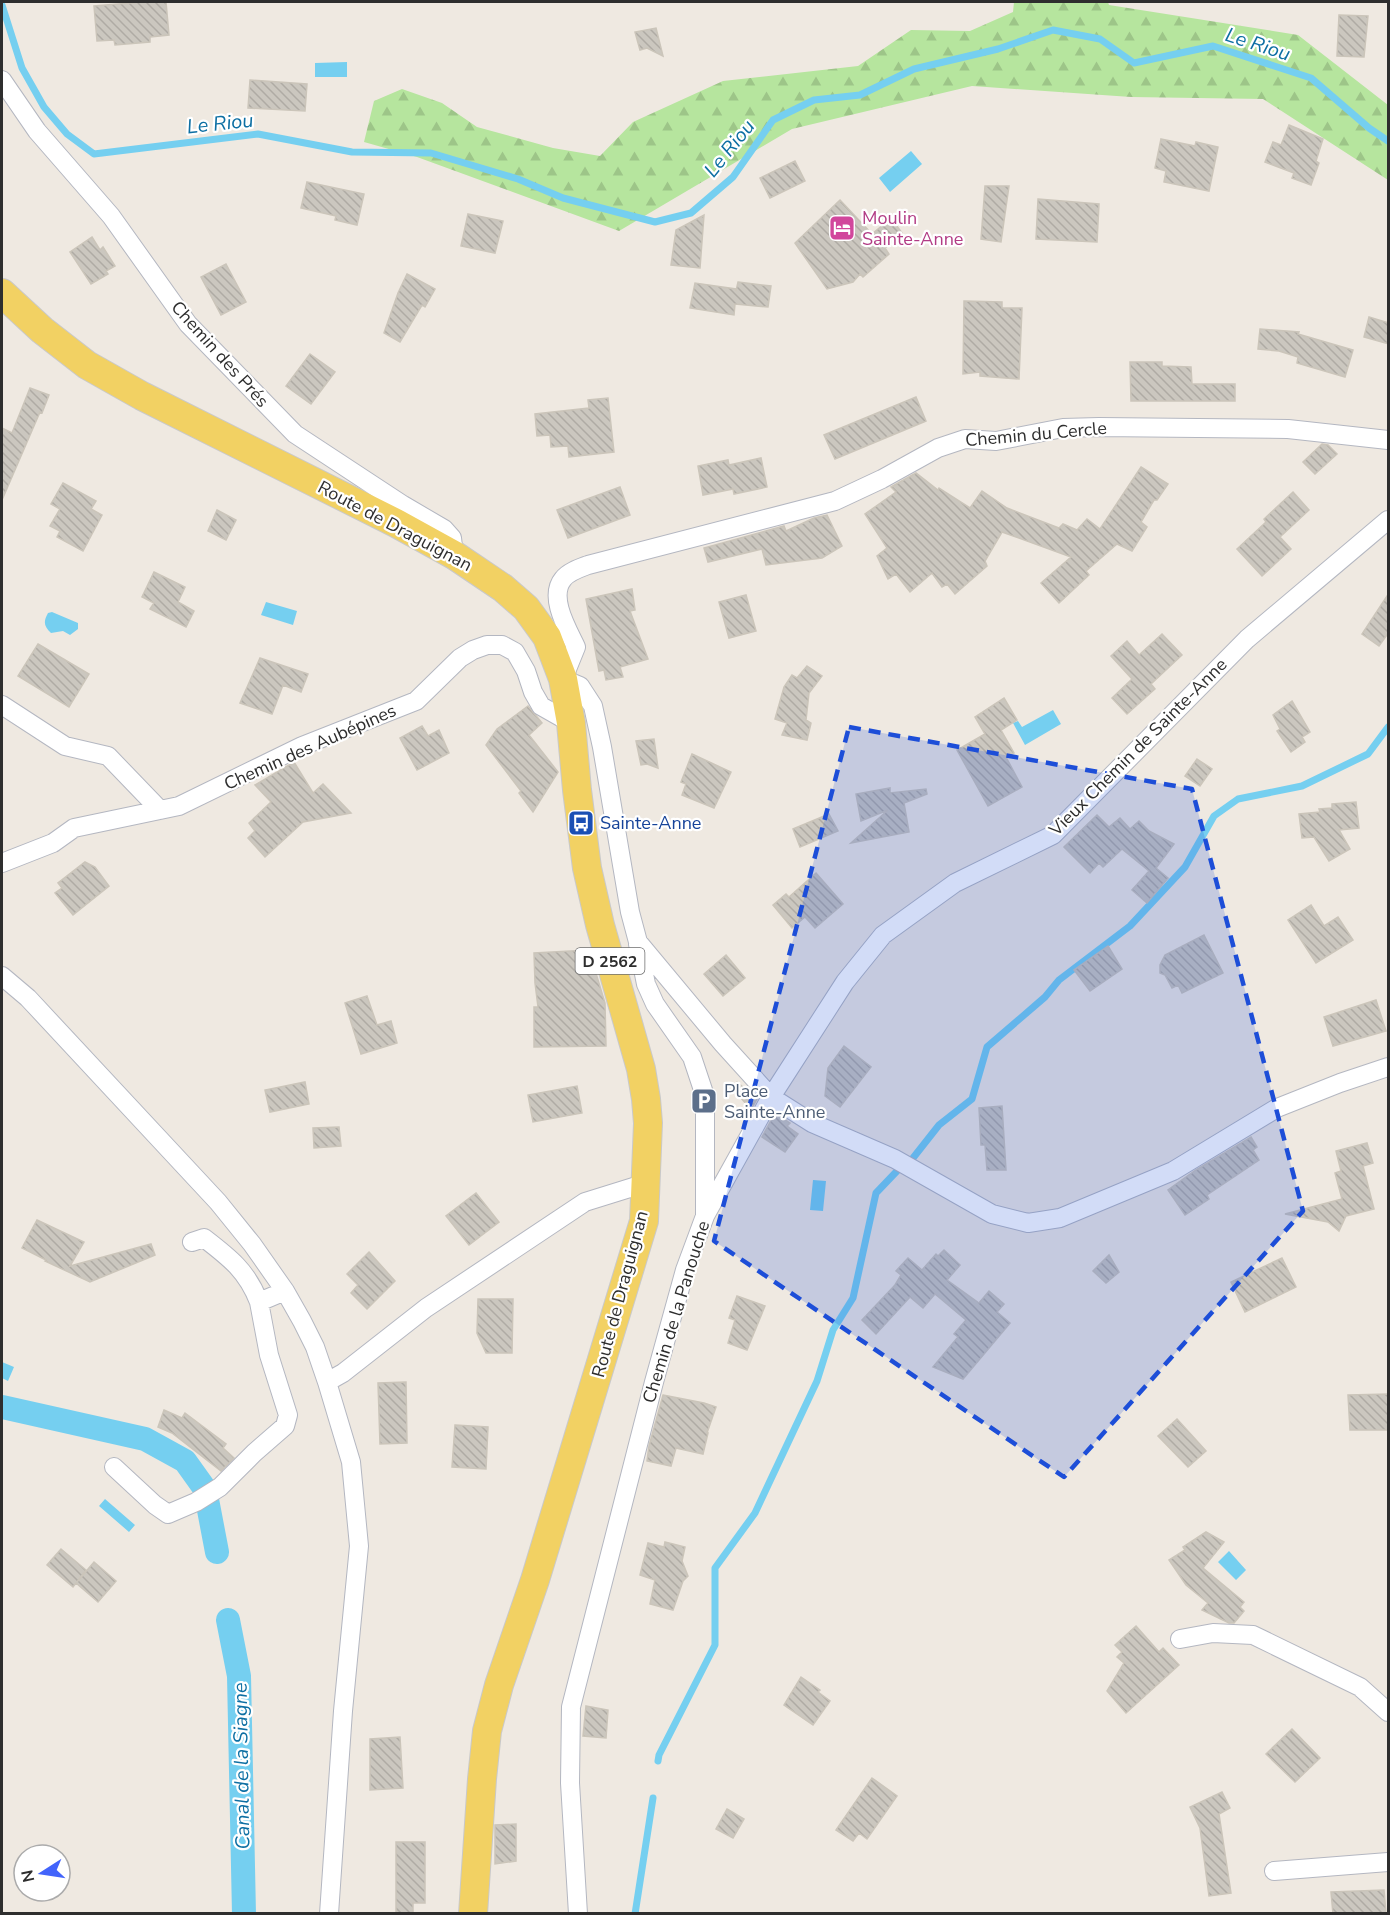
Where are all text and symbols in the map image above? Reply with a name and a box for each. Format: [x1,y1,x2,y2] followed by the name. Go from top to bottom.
[1222,21,1294,68] water label: Le Riou
[185,107,255,140] water label: Le Riou
[698,114,761,183] water label: Le Riou
[862,206,963,251] place label: Moulin Sainte-Anne
[827,213,857,243] hotel icon: Moulin Sainte-Anne
[166,296,274,412] street label: Chemin des Prés
[964,416,1108,452] street label: Chemin du Cercle
[314,475,476,577] street label: Route de Draguignan
[1043,653,1232,842] street label: Vieux Chemin de Sainte-Anne
[220,698,400,796] street label: Chemin des Aubépines
[566,808,596,838] bus stop icon: Sainte-Anne
[600,811,701,835] place label: Sainte-Anne
[576,948,644,974] road number: D 2562
[724,1079,825,1124] place label: Place Sainte-Anne
[689,1086,719,1116] parking icon: Place Sainte-Anne
[586,1208,654,1380] street label: Route de Draguignan
[637,1218,715,1406] street label: Chemin de la Panouche
[227,1682,256,1850] water label: Canal de la Siagne
[12,1843,72,1903] north arrow
[16,1868,40,1884] text: N

